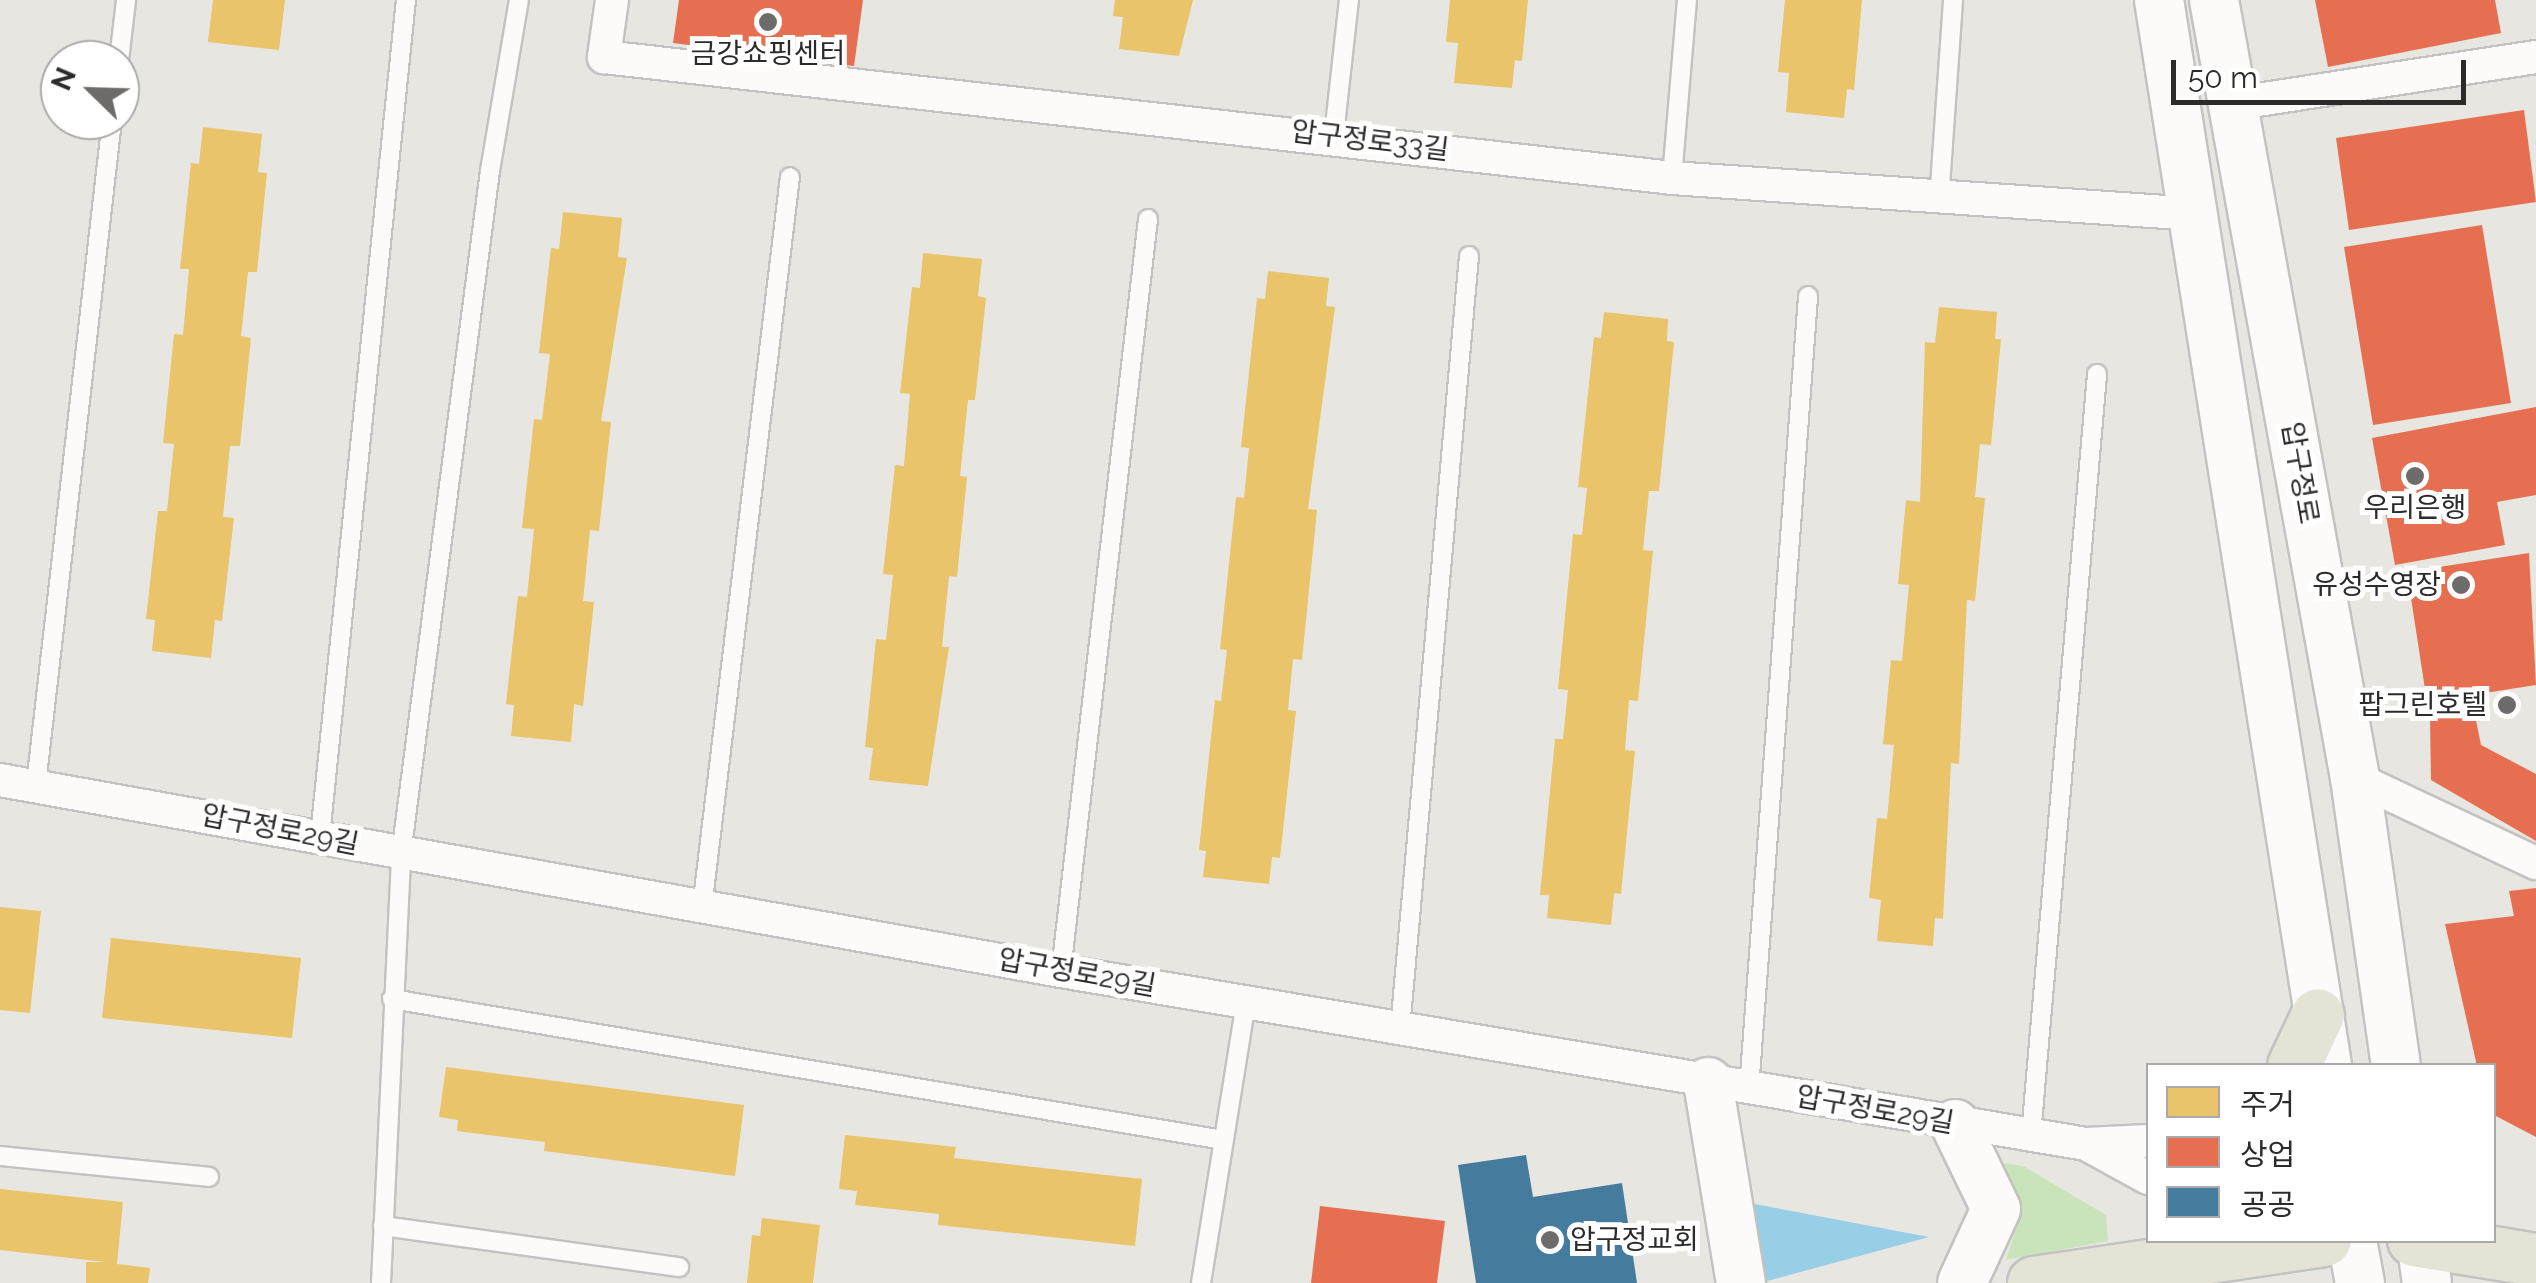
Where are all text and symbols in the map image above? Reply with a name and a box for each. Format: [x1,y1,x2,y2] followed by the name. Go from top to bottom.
[757,11,779,33] marker: 금강쇼핑센터
[691,37,845,71] place label: 금강쇼핑센터
[40,40,140,140] north arrow
[2176,40,2471,102] scale bar
[2188,60,2258,95] text: 50 m
[44,63,83,95] text: N
[1289,115,1451,167] street label: 압구정로33길
[2275,419,2325,527] street label: 압구정로
[2404,465,2426,487] marker: 우리은행
[2363,491,2467,525] place label: 우리은행
[2312,568,2441,602] place label: 유성수영장
[2450,574,2472,596] marker: 유성수영장
[2358,688,2487,722] place label: 팝그린호텔
[2496,694,2518,716] marker: 팝그린호텔
[198,798,362,862] street label: 압구정로29길
[995,943,1159,1003] street label: 압구정로29길
[2146,1063,2496,1243] legend
[1793,1080,1957,1140] street label: 압구정로29길
[2240,1087,2295,1122] text: 주거
[2240,1137,2295,1172] text: 상업
[2240,1187,2295,1222] text: 공공
[1570,1223,1699,1257] place label: 압구정교회
[1539,1229,1561,1251] marker: 압구정교회

